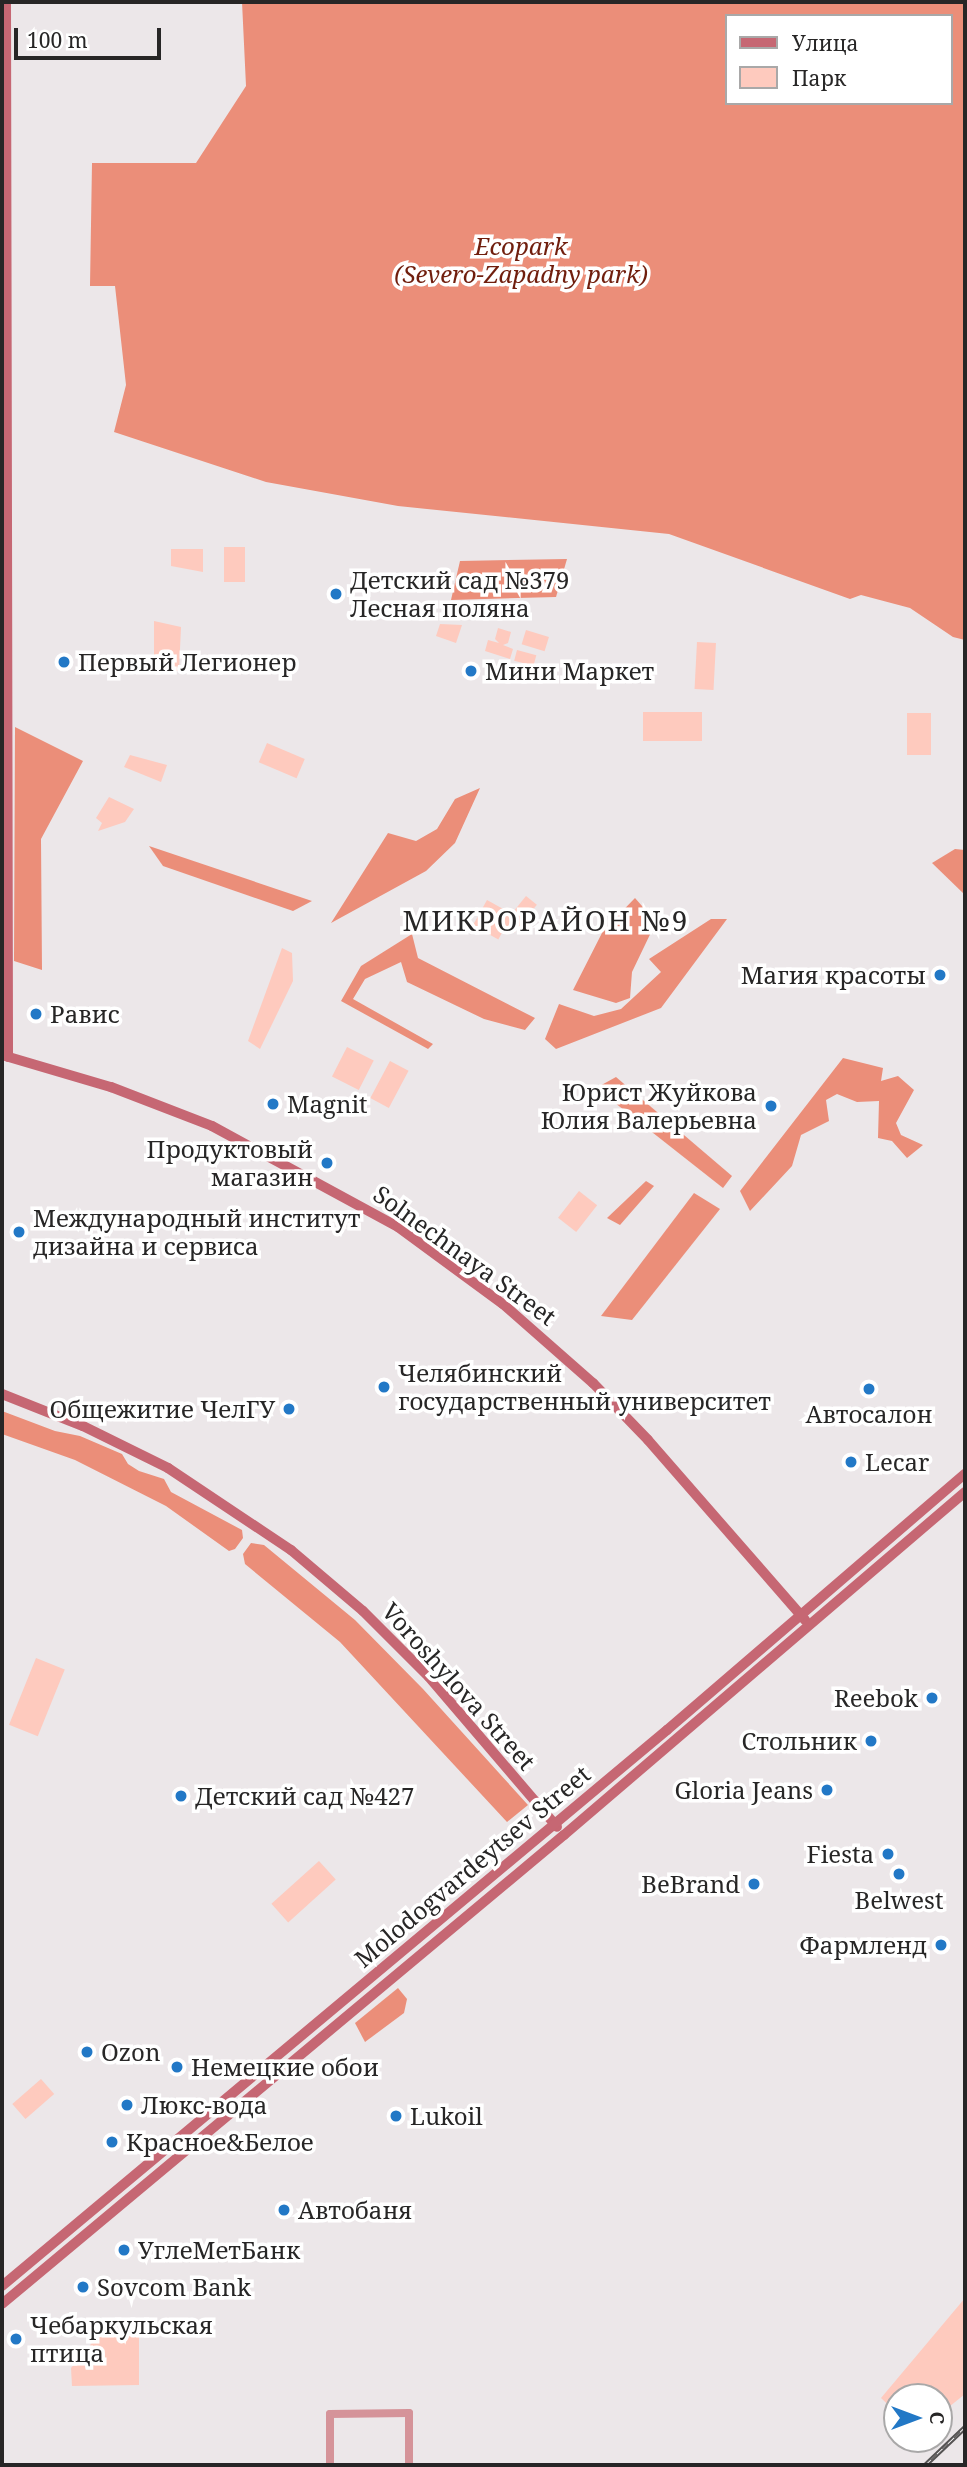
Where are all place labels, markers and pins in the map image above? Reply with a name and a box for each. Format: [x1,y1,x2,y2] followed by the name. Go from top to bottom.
[350,566,569,622] place label: Детский сад №379 Лесная поляна
[328,586,344,602] marker: Детский сад №379 Лесная поляна
[78,648,296,676] place label: Первый Легионер
[56,654,72,670] marker: Первый Легионер
[485,657,654,685] place label: Мини Маркет
[463,663,479,679] marker: Мини Маркет
[741,961,926,989] place label: Магия красоты
[932,967,948,983] marker: Магия красоты
[50,1000,120,1028] place label: Равис
[28,1006,44,1022] marker: Равис
[541,1078,757,1134] place label: Юрист Жуйкова Юлия Валерьевна
[287,1090,368,1118] place label: Magnit
[265,1096,281,1112] marker: Magnit
[763,1098,779,1114] marker: Юрист Жуйкова Юлия Валерьевна
[147,1135,313,1191] place label: Продуктовый магазин
[319,1155,335,1171] marker: Продуктовый магазин
[33,1204,360,1260] place label: Международный институт дизайна и сервиса
[11,1224,27,1240] marker: Международный институт дизайна и сервиса
[398,1359,771,1415] place label: Челябинский государственный университет
[376,1379,392,1395] marker: Челябинский государственный университет
[861,1381,877,1397] marker: Автосалон
[50,1395,275,1423] place label: Общежитие ЧелГУ
[806,1400,932,1428] place label: Автосалон
[281,1401,297,1417] marker: Общежитие ЧелГУ
[865,1448,929,1476] place label: Lecar
[843,1454,859,1470] marker: Lecar
[834,1684,918,1712] place label: Reebok
[924,1690,940,1706] marker: Reebok
[742,1727,857,1755] place label: Стольник
[863,1733,879,1749] marker: Стольник
[675,1776,813,1804] place label: Gloria Jeans
[195,1782,414,1810] place label: Детский сад №427
[819,1782,835,1798] marker: Gloria Jeans
[173,1788,189,1804] marker: Детский сад №427
[807,1840,874,1868] place label: Fiesta
[880,1846,896,1862] marker: Fiesta
[891,1866,907,1882] marker: Belwest
[641,1870,740,1898] place label: BeBrand
[746,1876,762,1892] marker: BeBrand
[855,1886,943,1914] place label: Belwest
[799,1931,927,1959] place label: Фармленд
[933,1937,949,1953] marker: Фармленд
[101,2038,160,2066] place label: Ozon
[79,2044,95,2060] marker: Ozon
[191,2053,379,2081] place label: Немецкие обои
[169,2059,185,2075] marker: Немецкие обои
[141,2091,268,2119] place label: Люкс-вода
[119,2097,135,2113] marker: Люкс-вода
[410,2102,483,2130] place label: Lukoil
[388,2108,404,2124] marker: Lukoil
[126,2128,314,2156] place label: Красное&Белое
[104,2134,120,2150] marker: Красное&Белое
[298,2196,412,2224] place label: Автобаня
[276,2202,292,2218] marker: Автобаня
[138,2236,300,2264] place label: УглеМетБанк
[116,2242,132,2258] marker: УглеМетБанк
[97,2273,251,2301] place label: Sovcom Bank
[75,2279,91,2295] marker: Sovcom Bank
[30,2311,213,2367] place label: Чебаркульская птица
[8,2331,24,2347] marker: Чебаркульская птица

